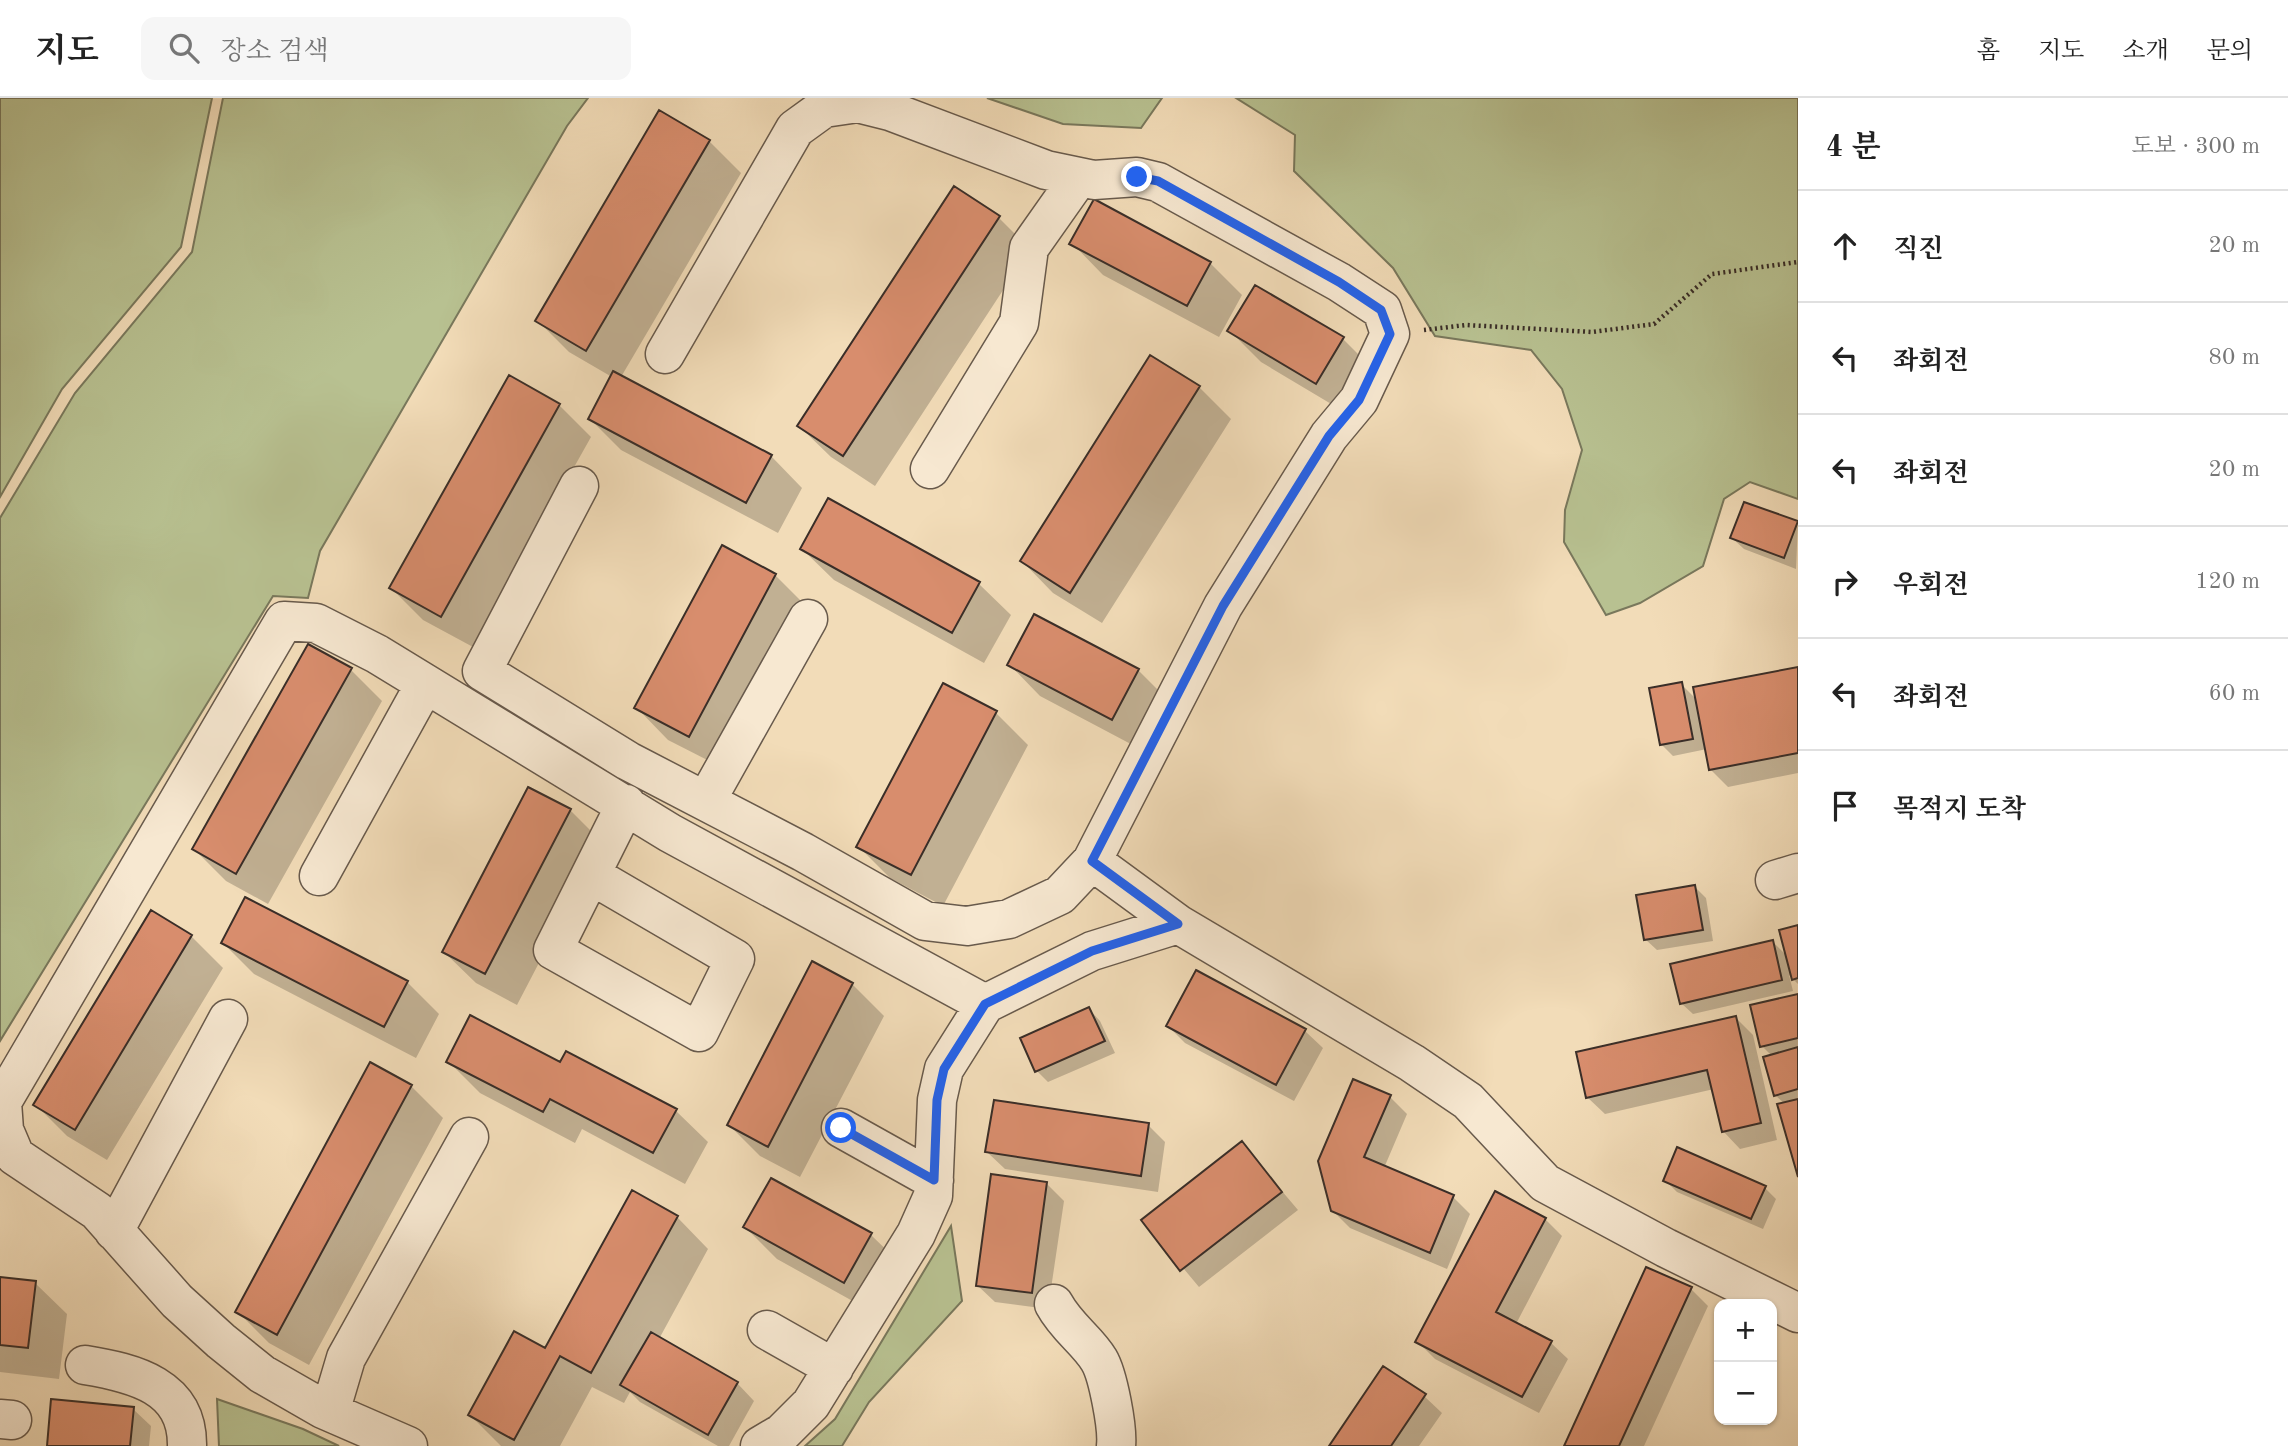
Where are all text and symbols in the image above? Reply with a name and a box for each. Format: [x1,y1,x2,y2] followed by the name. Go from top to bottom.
[141,17,631,80] search box
[165,29,203,67] icon: search
[35,36,99,69] text: 지도
[221,39,329,65] text: 장소 검색
[1977,40,2000,64] text: 홈
[2038,40,2084,64] text: 지도
[2122,40,2169,64] text: 소개
[2207,40,2253,64] text: 문의
[1826,133,1881,163] text: 4 분
[2132,135,2260,158] text: 도보 · 300 m
[1121,161,1152,192] route end
[1826,227,1864,265] icon: ahead
[2209,234,2260,257] text: 20 m
[1893,237,1943,263] text: 직진
[1826,339,1864,377] icon: left
[2209,346,2260,369] text: 80 m
[1893,349,1968,375] text: 좌회전
[1826,451,1864,489] icon: left
[2209,458,2260,481] text: 20 m
[1893,461,1968,487] text: 좌회전
[1826,563,1864,601] icon: right
[2195,570,2260,593] text: 120 m
[1893,573,1968,599] text: 우회전
[1826,675,1864,713] icon: left
[2209,682,2260,705] text: 60 m
[1893,685,1968,711] text: 좌회전
[1826,787,1864,825] icon: arrive
[1893,797,2026,823] text: 목적지 도착
[825,1112,856,1143] route start
[1714,1299,1777,1425] map controls
[1714,1299,1777,1362] button: +
[1714,1362,1777,1425] button: −

